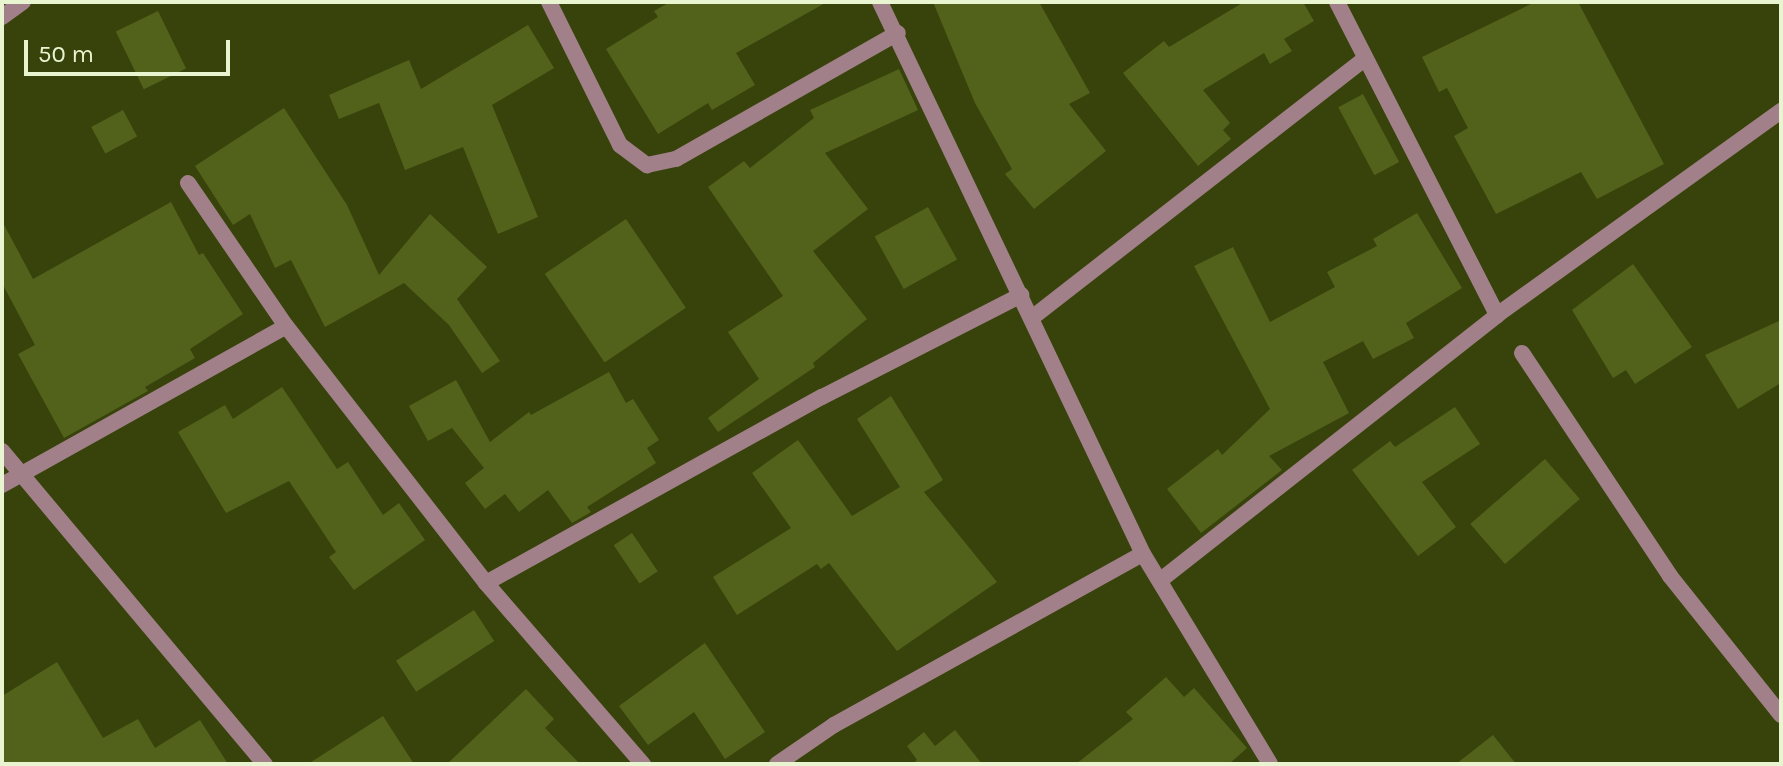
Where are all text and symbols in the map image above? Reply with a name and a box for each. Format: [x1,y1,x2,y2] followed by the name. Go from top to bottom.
[28,24,234,74] scale bar
[38,40,94,68] text: 50 m

